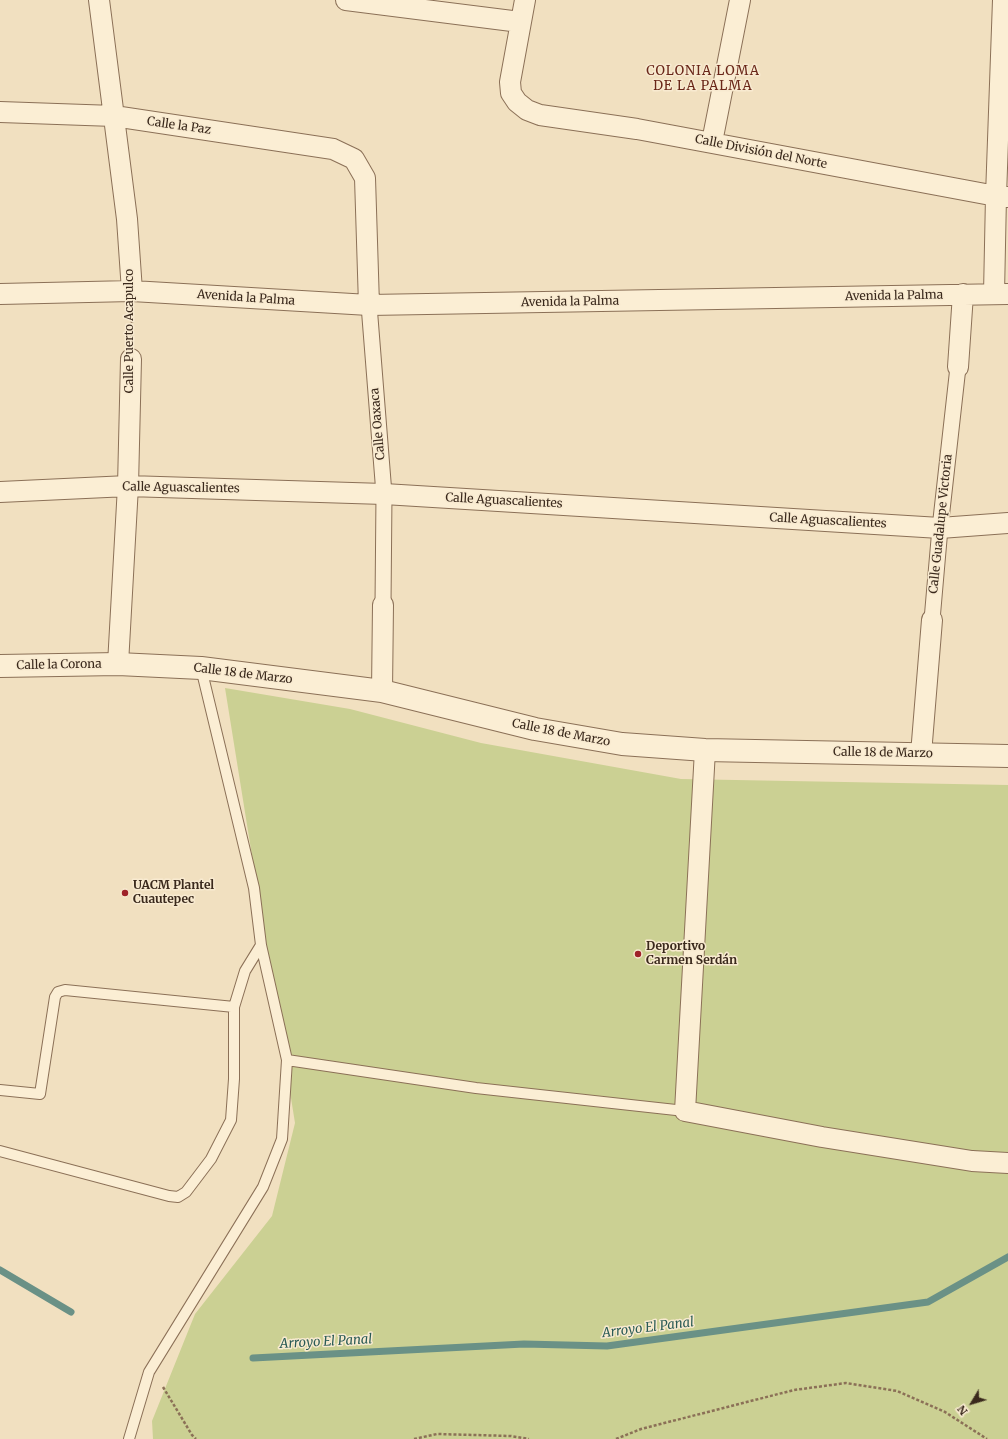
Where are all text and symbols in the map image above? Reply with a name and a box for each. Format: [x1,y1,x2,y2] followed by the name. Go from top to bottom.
[646,63,760,94] district label: COLONIA LOMA DE LA PALMA
[146,114,212,138] street label: Calle la Paz
[694,132,828,172] street label: Calle División del Norte
[123,269,137,393] street label: Calle Puerto Acapulco
[197,287,295,309] street label: Avenida la Palma
[845,288,943,304] street label: Avenida la Palma
[521,294,619,310] street label: Avenida la Palma
[368,387,388,461] street label: Calle Oaxaca
[927,454,955,594] street label: Calle Guadalupe Victoria
[122,480,240,496] street label: Calle Aguascalientes
[445,491,563,511] street label: Calle Aguascalientes
[769,511,887,531] street label: Calle Aguascalientes
[16,657,102,673] street label: Calle la Corona
[193,661,293,687] street label: Calle 18 de Marzo
[511,716,611,750] street label: Calle 18 de Marzo
[833,745,933,761] street label: Calle 18 de Marzo
[133,879,214,907] place label: UACM Plantel Cuautepec
[120,888,130,898] marker: UACM Plantel Cuautepec
[646,940,737,968] place label: Deportivo Carmen Serdán
[633,949,643,959] marker: Deportivo Carmen Serdán
[601,1315,695,1341] water label: Arroyo El Panal
[280,1332,372,1352] water label: Arroyo El Panal
[952,1383,992,1423] north arrow
[954,1403,971,1418] text: N

